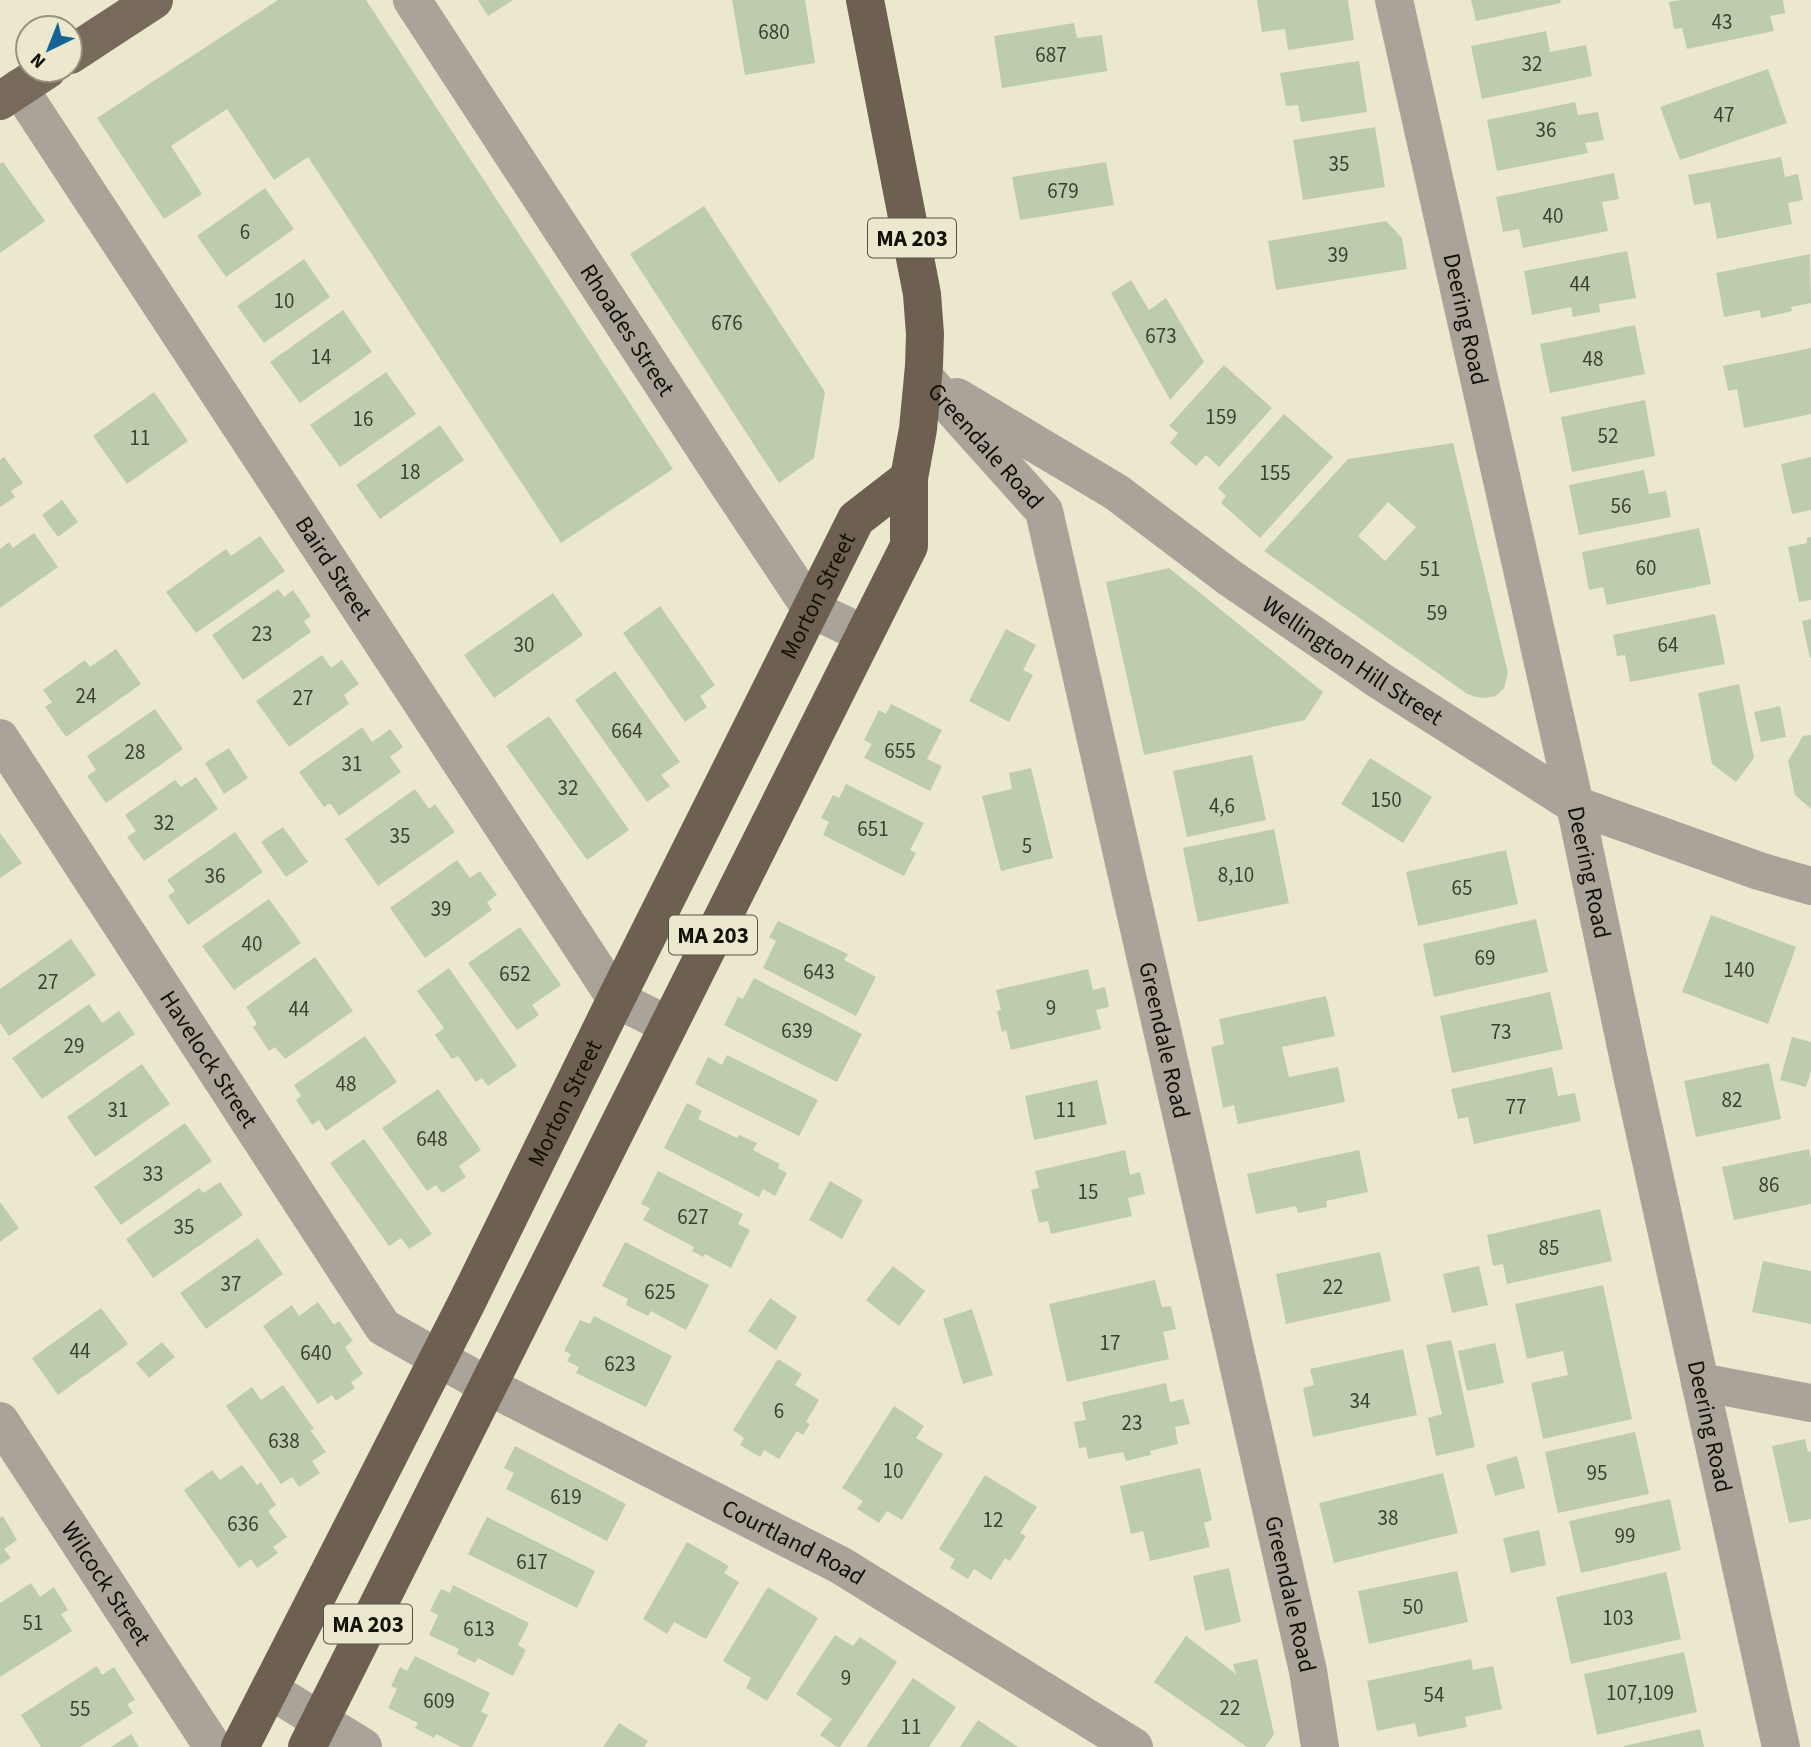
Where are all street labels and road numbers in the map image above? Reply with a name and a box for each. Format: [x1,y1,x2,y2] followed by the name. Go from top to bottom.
[868,218,956,258] road number: MA 203
[1434,250,1498,388] street label: Deering Road
[571,257,684,403] street label: Rhoades Street
[919,375,1052,517] street label: Greendale Road
[286,509,381,627] street label: Baird Street
[771,526,864,665] street label: Morton Street
[1255,587,1450,734] street label: Wellington Hill Street
[1558,803,1620,942] street label: Deering Road
[669,916,757,954] road number: MA 203
[1130,958,1199,1122] street label: Greendale Road
[151,983,266,1135] street label: Havelock Street
[519,1034,611,1173] street label: Morton Street
[1678,1357,1742,1496] street label: Deering Road
[716,1490,872,1594] street label: Courtland Road
[1256,1512,1325,1676] street label: Greendale Road
[53,1514,160,1652] street label: Wilcock Street
[324,1604,412,1644] road number: MA 203

